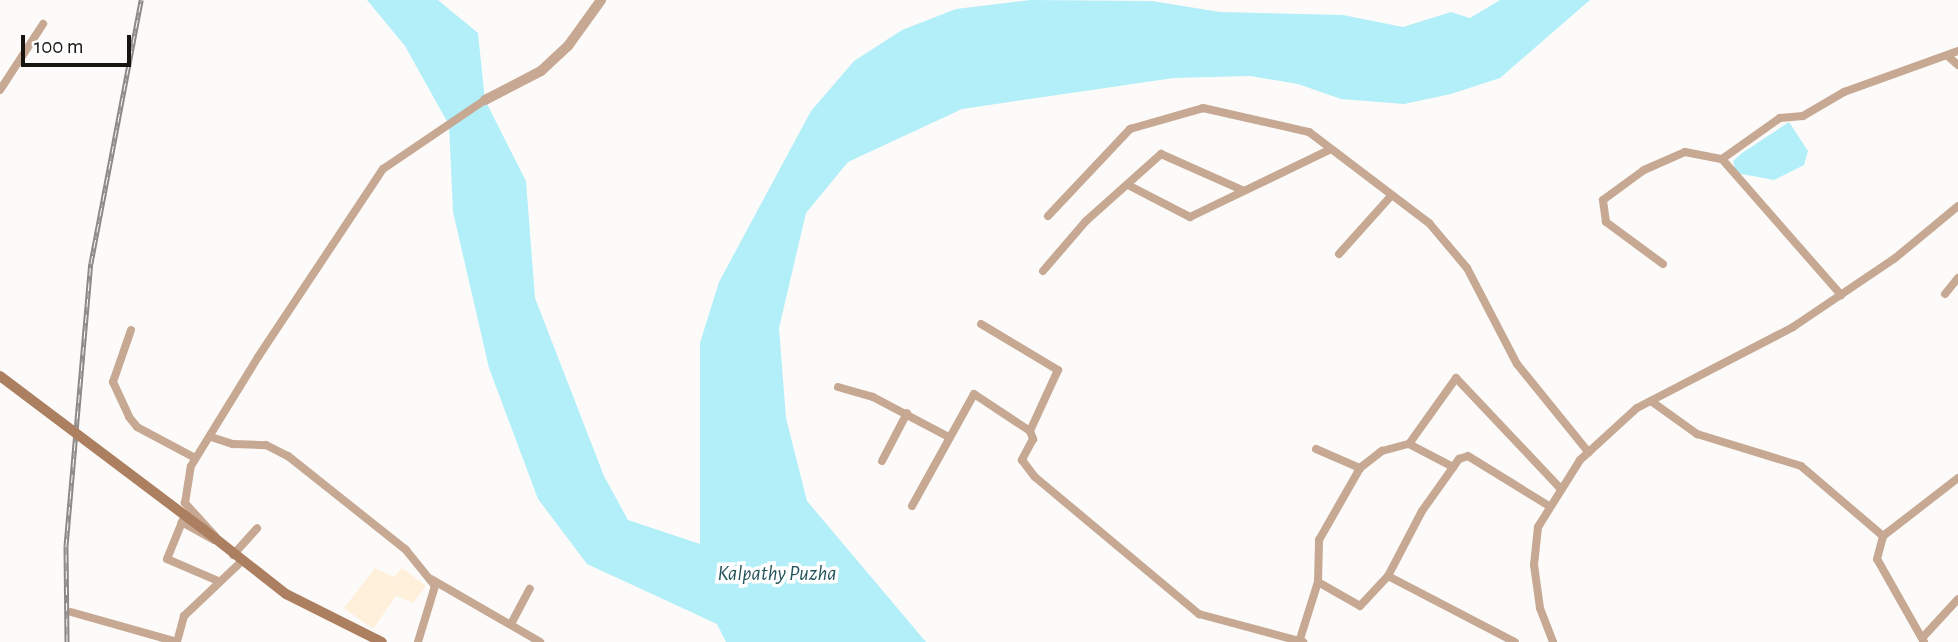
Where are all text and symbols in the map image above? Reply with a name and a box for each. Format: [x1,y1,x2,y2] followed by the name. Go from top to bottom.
[24,21,135,65] scale bar
[34,36,84,57] text: 100 m
[717,561,837,587] water label: Kalpathy Puzha

